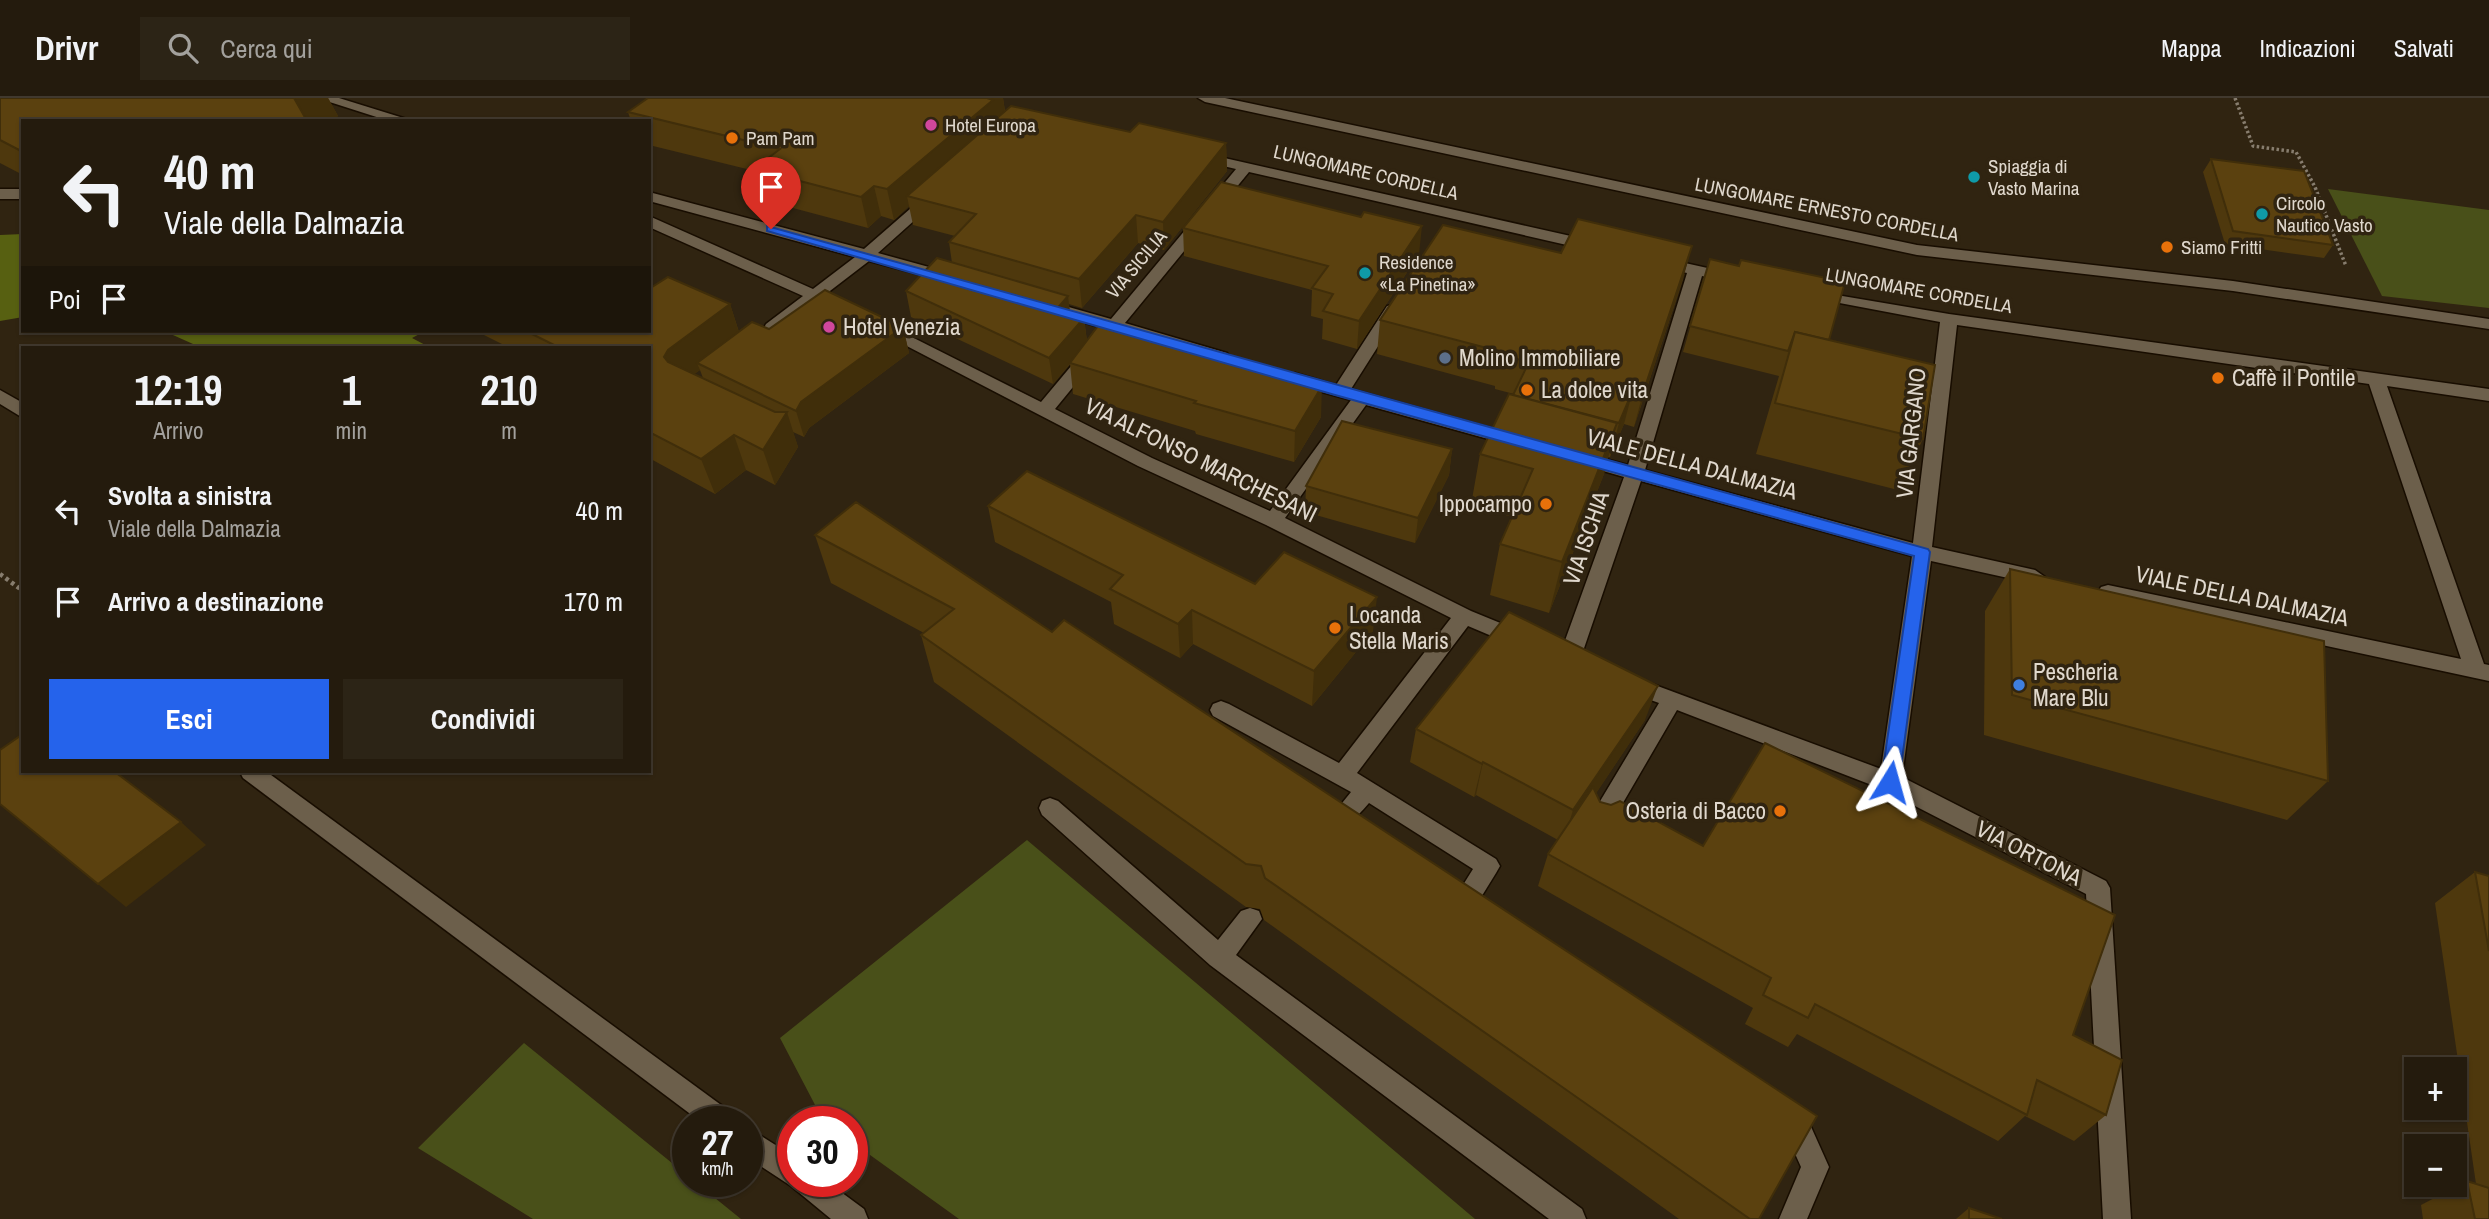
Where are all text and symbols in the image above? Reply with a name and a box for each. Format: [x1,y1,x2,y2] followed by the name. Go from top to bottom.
[140,17,630,80] search box
[35,26,98,70] text: Drivr
[164,29,202,67] icon: search
[220,31,313,66] text: Cerca qui
[2161,32,2222,64] text: Mappa
[2260,32,2356,64] text: Indicazioni
[2394,32,2454,64] text: Salvati
[945,112,1036,138] place label: Hotel Europa
[923,117,939,133] marker: Hotel Europa
[746,125,814,151] place label: Pam Pam
[724,130,740,146] marker: Pam Pam
[164,138,256,204] text: 40 m
[1271,138,1461,206] street label: LUNGOMARE CORDELLA
[49,147,140,238] icon: left
[1988,153,2080,201] place label: Spiaggia di Vasto Marina
[741,157,801,229] pin
[752,168,790,206] icon: arrive
[1966,169,1982,185] marker: Spiaggia di Vasto Marina
[1693,171,1962,247] street label: LUNGOMARE ERNESTO CORDELLA
[2276,190,2373,238] place label: Circolo Nautico Vasto
[164,201,404,244] text: Viale della Dalmazia
[2254,206,2270,222] marker: Circolo Nautico Vasto
[1100,224,1173,304] street label: VIA SICILIA
[2181,234,2262,260] place label: Siamo Fritti
[2159,239,2175,255] marker: Siamo Fritti
[1379,249,1476,297] place label: Residence «La Pinetina»
[1824,261,2015,319] street label: LUNGOMARE CORDELLA
[1357,265,1373,281] marker: Residence «La Pinetina»
[95,280,133,318] icon: arrive
[49,282,81,317] text: Poi
[843,311,961,342] place label: Hotel Venezia
[821,319,837,335] marker: Hotel Venezia
[1459,342,1620,373] place label: Molino Immobiliare
[1437,350,1453,366] marker: Molino Immobiliare
[134,362,222,418] text: 12:19
[342,362,361,418] text: 1
[480,362,538,418] text: 210
[2232,362,2355,393] place label: Caffè il Pontile
[1888,366,1933,500] street label: VIA GARGANO
[2210,370,2226,386] marker: Caffè il Pontile
[1541,374,1648,405] place label: La dolce vita
[1519,382,1535,398] marker: La dolce vita
[1080,390,1322,529] street label: VIA ALFONSO MARCHESANI
[153,415,203,446] text: Arrivo
[336,415,367,446] text: min
[501,415,517,446] text: m
[1583,420,1801,507] street label: VIALE DELLA DALMAZIA
[108,478,272,513] text: Svolta a sinistra
[1555,486,1616,589] street label: VIA ISCHIA
[1439,488,1532,519] place label: Ippocampo
[49,492,87,530] icon: left
[576,493,623,528] text: 40 m
[1538,496,1554,512] marker: Ippocampo
[108,513,281,544] text: Viale della Dalmazia
[2133,558,2352,633] street label: VIALE DELLA DALMAZIA
[49,583,87,621] icon: arrive
[108,584,324,619] text: Arrivo a destinazione
[564,584,623,619] text: 170 m
[1349,599,1449,656] place label: Locanda Stella Maris
[1327,620,1343,636] marker: Locanda Stella Maris
[2033,656,2118,713] place label: Pescheria Mare Blu
[2011,677,2027,693] marker: Pescheria Mare Blu
[49,679,329,759] button: Esci
[343,679,623,759] button: Condividi
[1853,745,1927,819] position arrow
[1626,795,1766,826] place label: Osteria di Bacco
[1772,803,1788,819] marker: Osteria di Bacco
[1971,813,2088,893] street label: VIA ORTONA
[2404,1057,2467,1197] map controls
[2404,1057,2467,1120] button: +
[777,1106,868,1197] speed limit sign: 30
[702,1119,733,1166] text: 27
[2404,1134,2467,1197] button: −
[702,1156,734,1181] text: km/h

